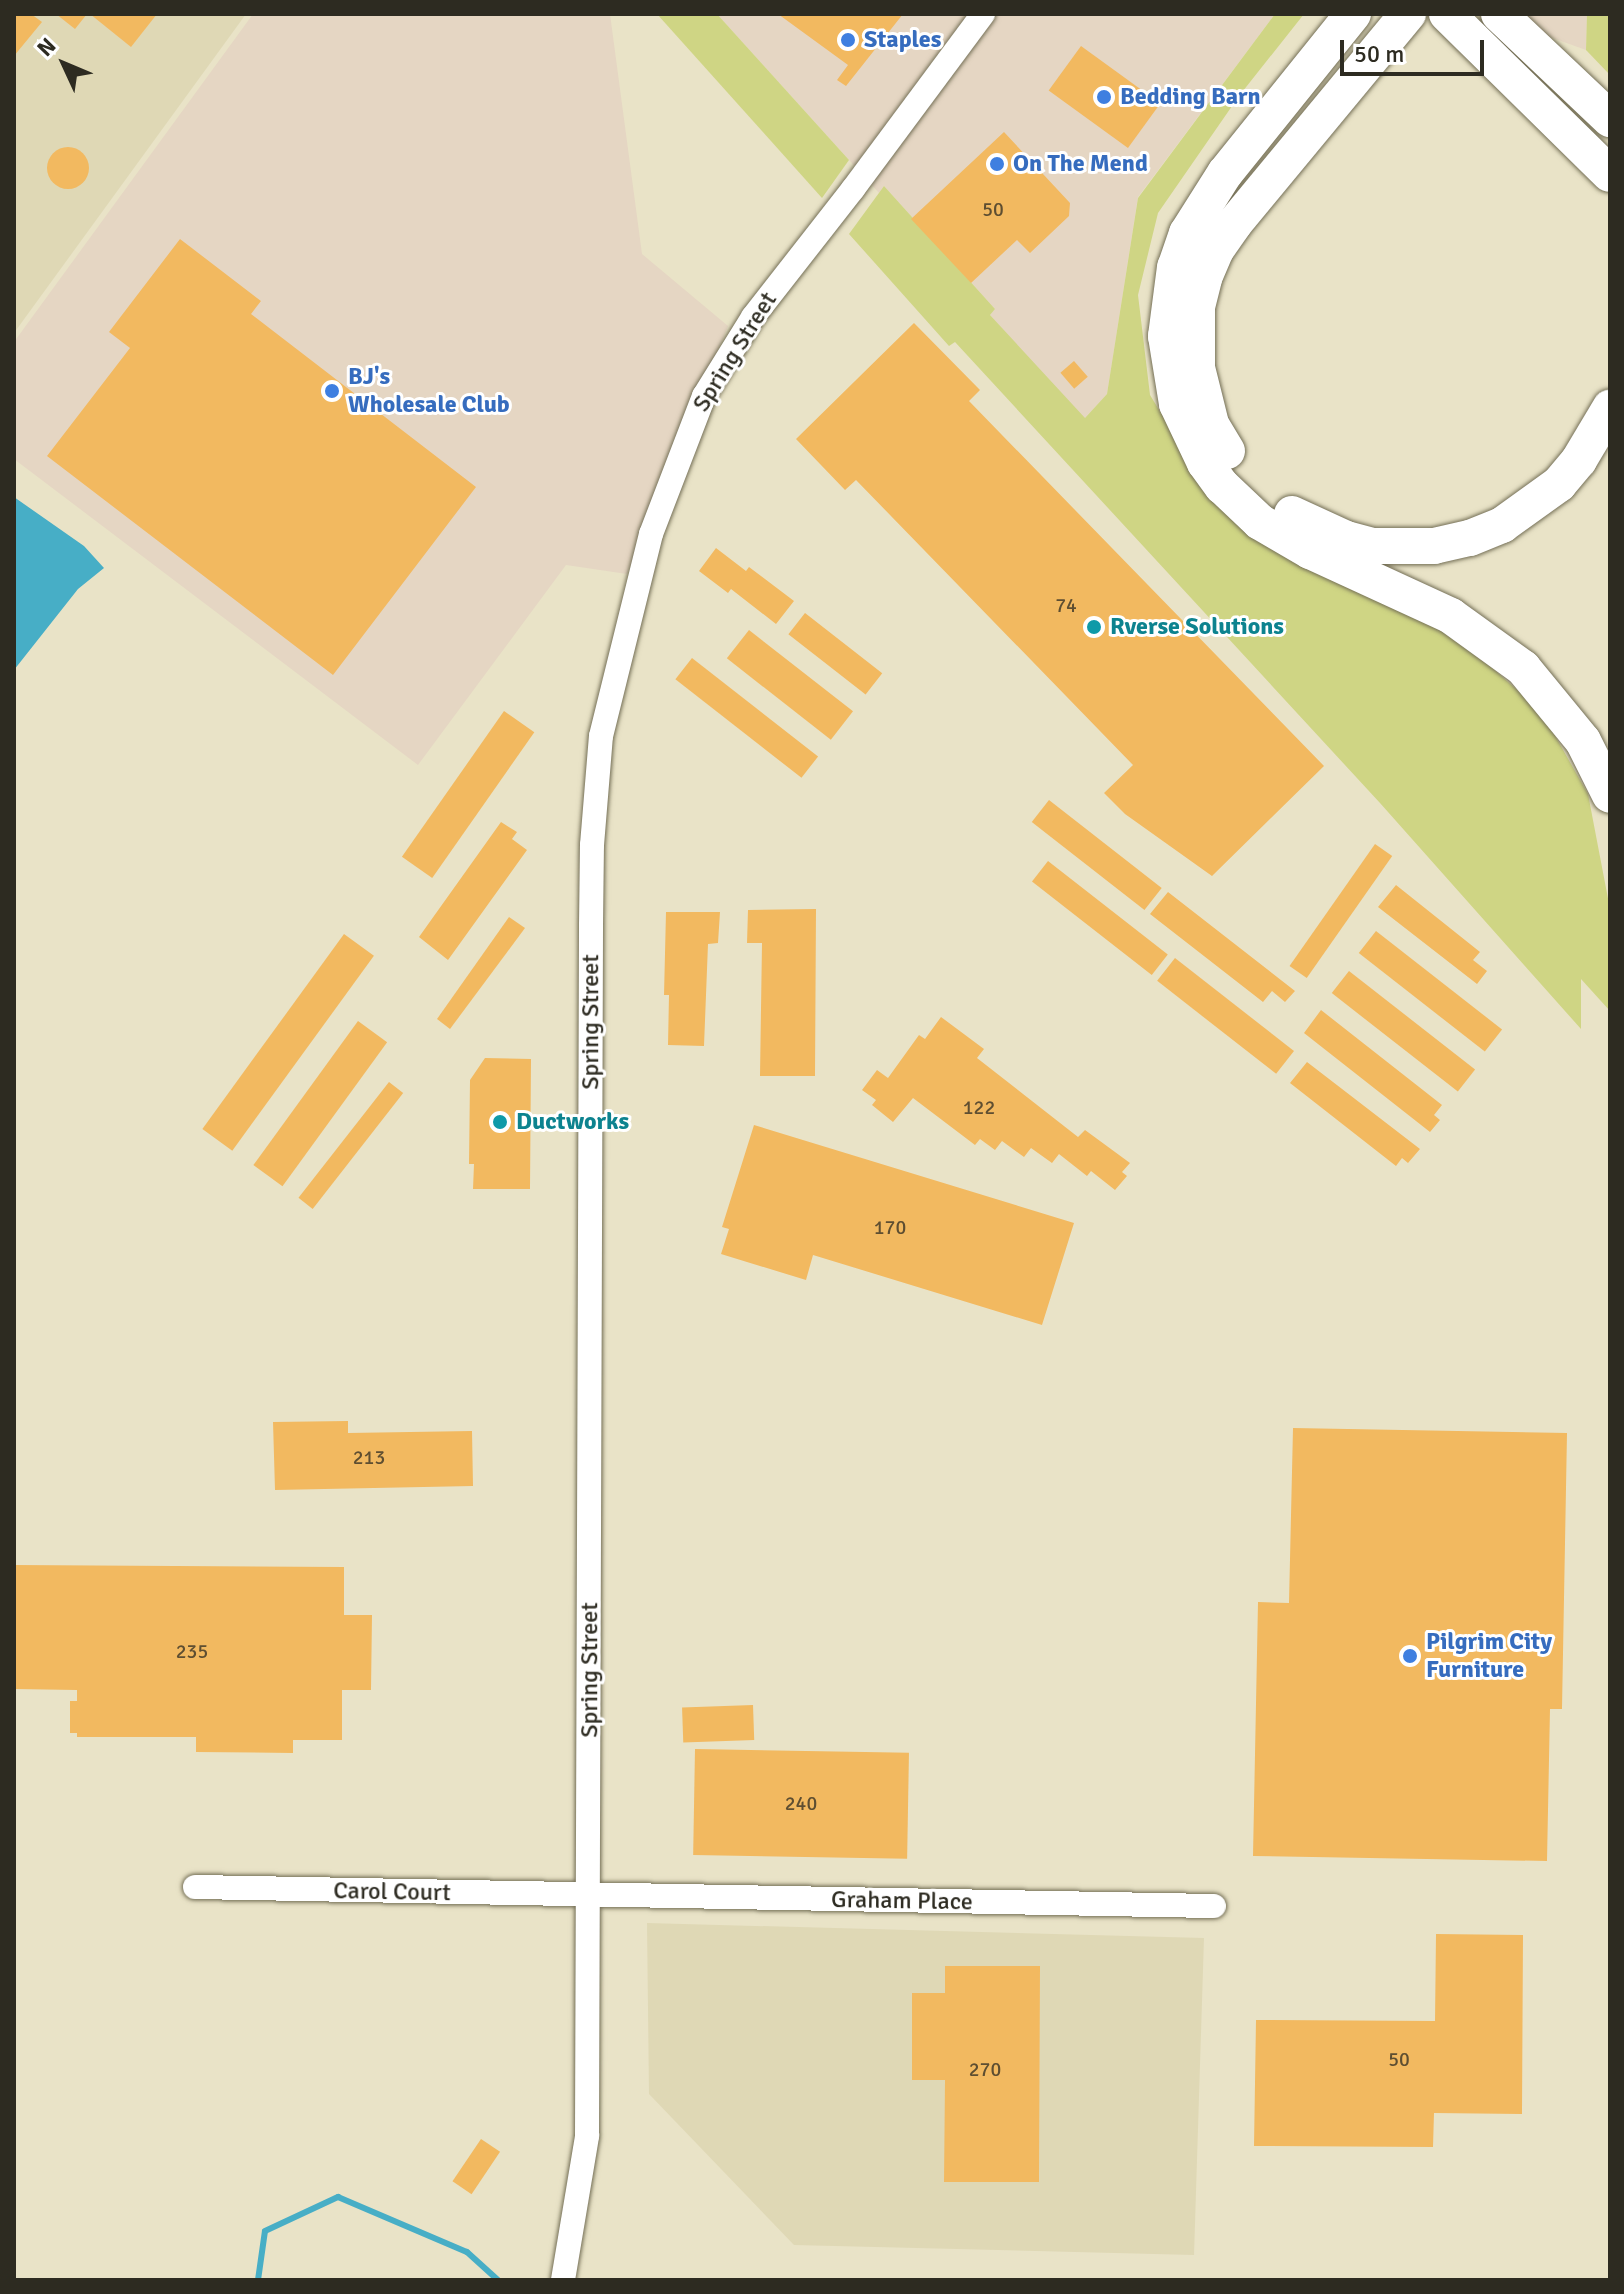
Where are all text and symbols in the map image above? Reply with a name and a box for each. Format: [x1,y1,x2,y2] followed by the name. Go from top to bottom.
[24,24,104,104] north arrow
[1344,24,1488,74] scale bar
[864,26,941,54] place label: Staples
[839,31,857,49] marker: Staples
[31,32,61,62] text: N
[1354,39,1404,69] text: 50 m
[1120,83,1261,111] place label: Bedding Barn
[1095,88,1113,106] marker: Bedding Barn
[1013,150,1148,178] place label: On The Mend
[988,155,1006,173] marker: On The Mend
[982,197,1004,221] house number: 50
[687,287,783,417] street label: Spring Street
[348,363,510,419] place label: BJ's Wholesale Club
[323,382,341,400] marker: BJ's Wholesale Club
[1055,593,1077,617] house number: 74
[1110,613,1284,641] place label: Rverse Solutions
[1085,618,1103,636] marker: Rverse Solutions
[577,954,605,1090] street label: Spring Street
[963,1095,995,1119] house number: 122
[516,1108,629,1136] place label: Ductworks
[491,1113,509,1131] marker: Ductworks
[874,1215,906,1239] house number: 170
[353,1445,385,1469] house number: 213
[576,1602,604,1738] street label: Spring Street
[1426,1628,1552,1684] place label: Pilgrim City Furniture
[176,1639,208,1663] house number: 235
[1401,1647,1419,1665] marker: Pilgrim City Furniture
[785,1791,817,1815] house number: 240
[333,1877,451,1907] street label: Carol Court
[831,1885,973,1917] street label: Graham Place
[1388,2047,1410,2071] house number: 50
[969,2057,1001,2081] house number: 270

